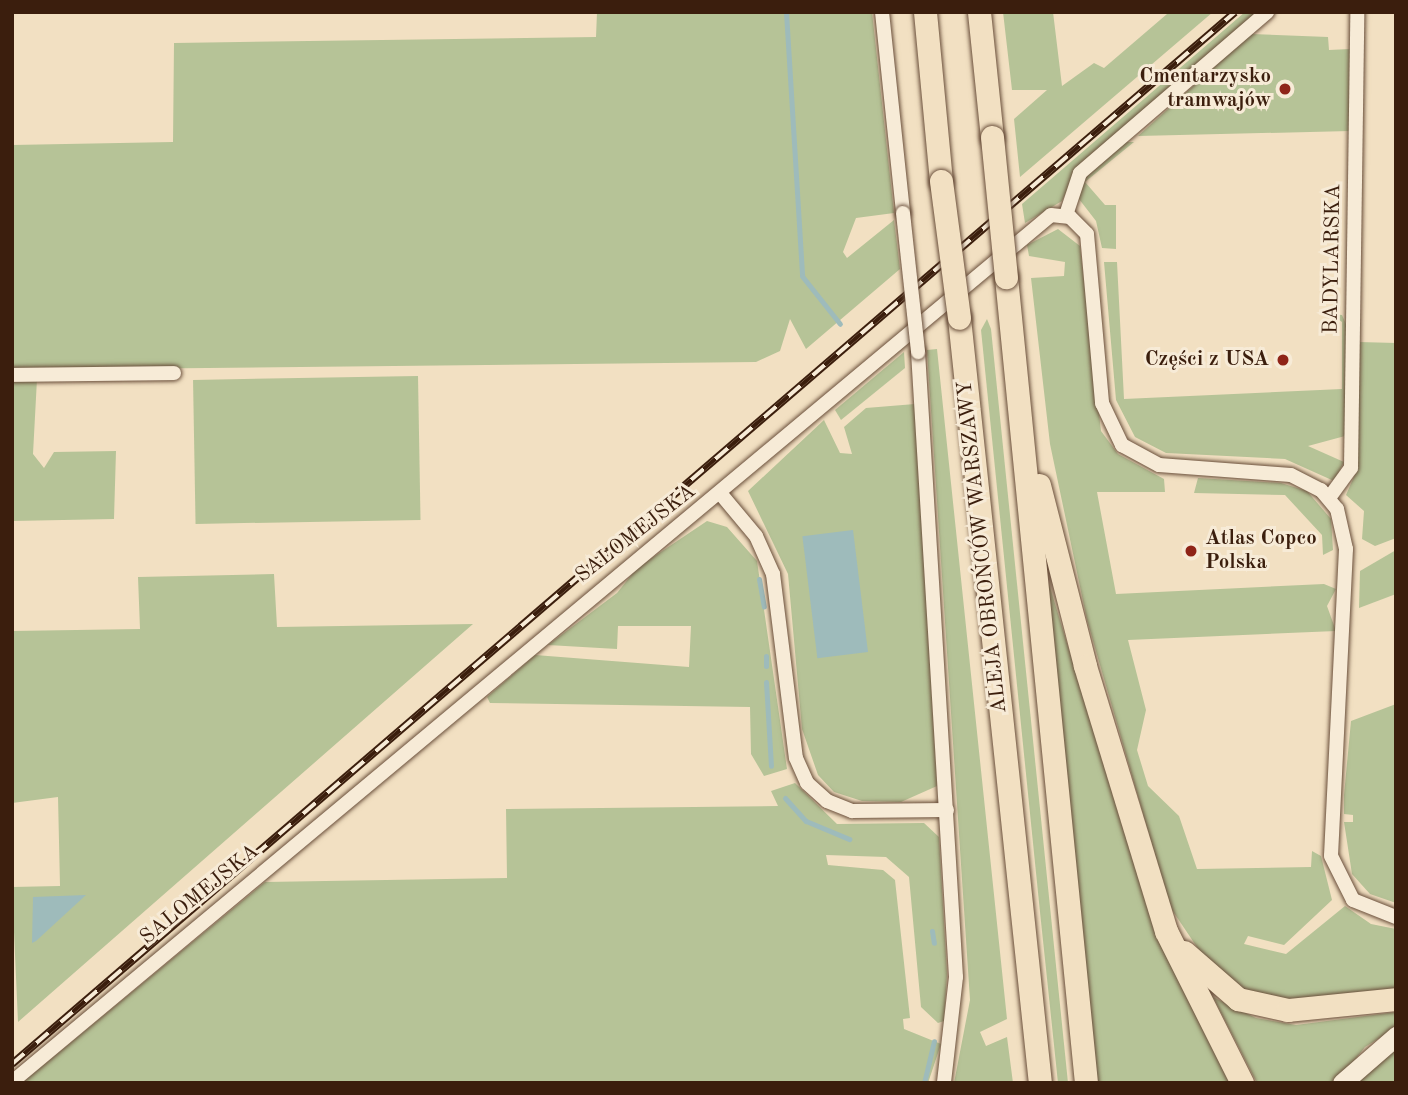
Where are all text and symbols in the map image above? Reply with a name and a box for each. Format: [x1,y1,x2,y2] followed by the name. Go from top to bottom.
[1139,64,1271,114] place label: Cmentarzysko tramwajów
[1277,81,1293,97] marker: Cmentarzysko tramwajów
[1319,184,1347,334] street label: BADYLARSKA
[1145,347,1269,373] place label: Części z USA
[1275,352,1291,368] marker: Części z USA
[953,379,1013,715] street label: ALEJA OBROŃCÓW WARSZAWY
[571,479,701,589] street label: SALOMEJSKA
[1205,526,1317,576] place label: Atlas Copco Polska
[1183,543,1199,559] marker: Atlas Copco Polska
[135,839,265,951] street label: SALOMEJSKA

